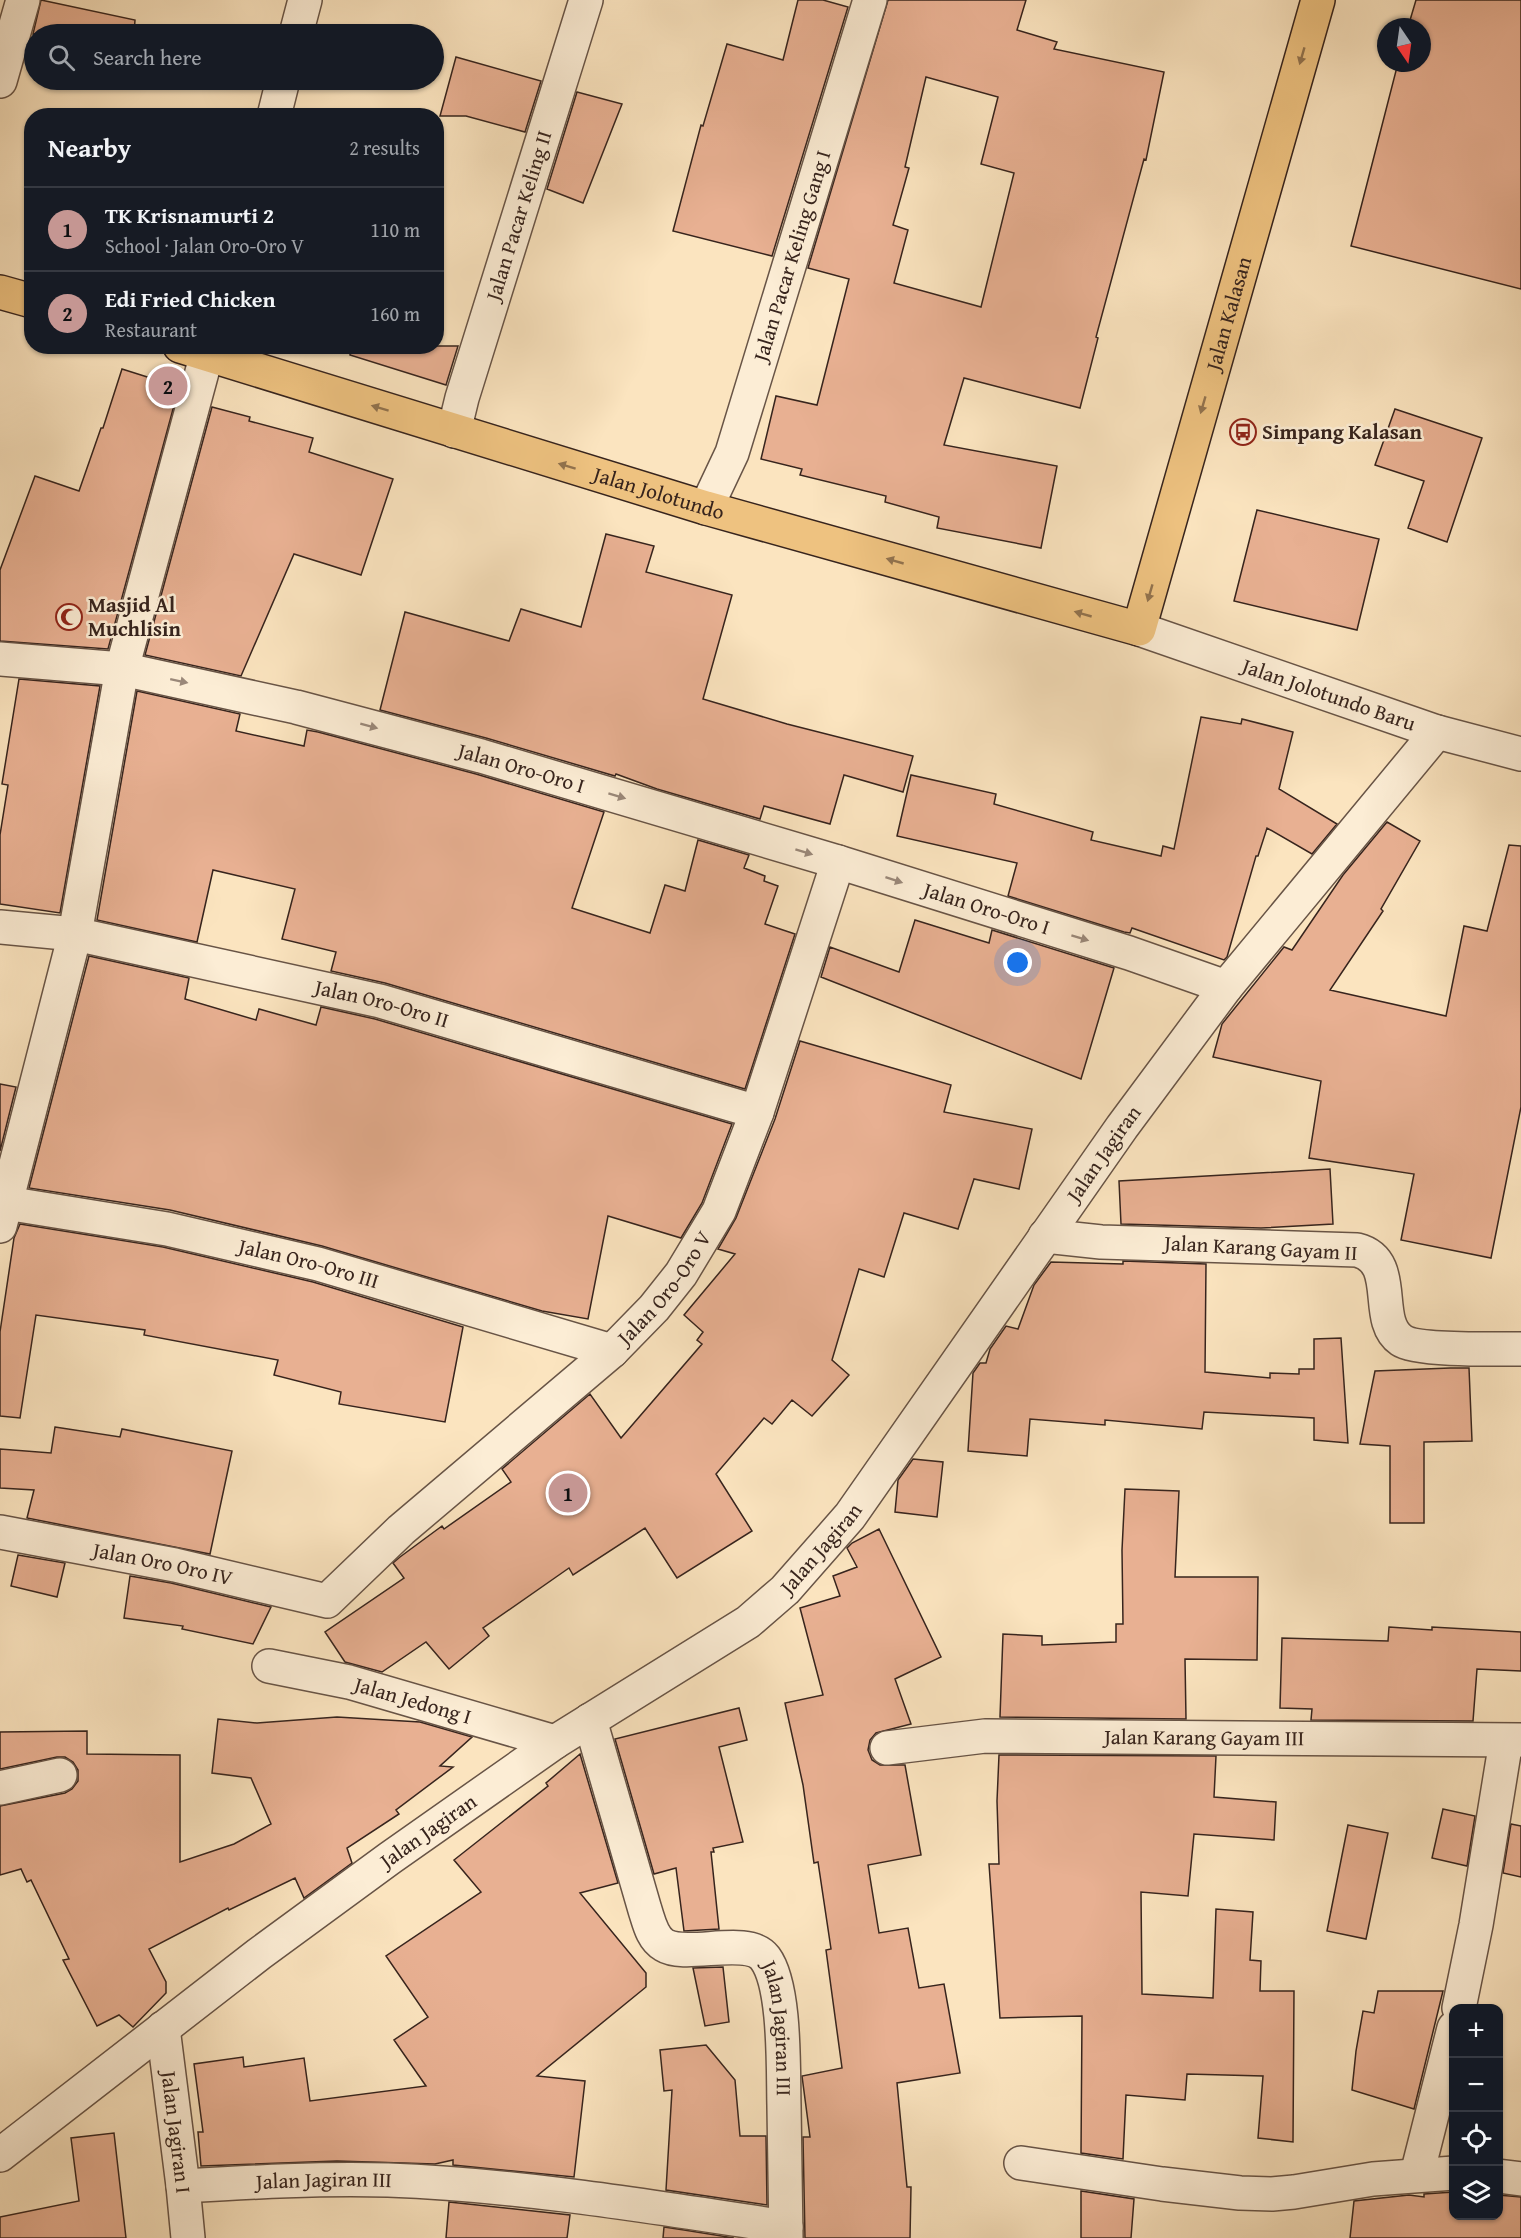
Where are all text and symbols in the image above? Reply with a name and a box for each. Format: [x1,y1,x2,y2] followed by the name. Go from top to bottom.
[1377,18,1431,72] north arrow
[24,24,444,90] search box
[45,41,78,74] icon: search
[93,41,202,73] text: Search here
[1297,47,1306,65] one-way arrow
[476,127,559,307] street label: Jalan Pacar Keling II
[48,128,131,167] text: Nearby
[349,133,420,162] text: 2 results
[744,146,838,368] street label: Jalan Pacar Keling Gang I
[105,199,274,231] text: TK Krisnamurti 2
[62,215,73,244] text: 1
[370,215,420,244] text: 110 m
[105,231,304,260] text: School · Jalan Oro-Oro V
[1197,253,1259,377] street label: Jalan Kalasan
[105,283,276,315] text: Edi Fried Chicken
[62,299,73,328] text: 2
[370,299,420,328] text: 160 m
[105,315,197,344] text: Restaurant
[148,364,188,408] pin: 2
[1198,397,1207,415] one-way arrow
[371,403,389,412] one-way arrow
[1262,416,1422,447] place label: Simpang Kalasan
[1228,417,1258,447] bus stop icon: Simpang Kalasan
[587,457,728,527] street label: Jalan Jolotundo
[558,460,576,470] one-way arrow
[886,556,904,565] one-way arrow
[1144,584,1154,602] one-way arrow
[88,589,181,644] place label: Masjid Al Muchlisin
[54,602,84,632] mosque icon: Masjid Al Muchlisin
[1074,608,1092,618] one-way arrow
[1235,649,1421,739] street label: Jalan Jolotundo Baru
[170,677,188,687] one-way arrow
[360,722,378,732] one-way arrow
[452,734,589,801] street label: Jalan Oro-Oro I
[608,792,626,801] one-way arrow
[795,848,813,857] one-way arrow
[917,873,1054,942] street label: Jalan Oro-Oro I
[885,876,903,885] one-way arrow
[1071,934,1089,943] one-way arrow
[1003,948,1032,977] your location
[309,971,453,1035] street label: Jalan Oro-Oro II
[1057,1098,1148,1210] street label: Jalan Jagiran
[608,1224,719,1354] street label: Jalan Oro-Oro V
[1161,1227,1358,1268] street label: Jalan Karang Gayam II
[233,1229,383,1296] street label: Jalan Oro-Oro III
[548,1470,588,1516] pin: 1
[770,1497,869,1603] street label: Jalan Jagiran
[88,1533,236,1593] street label: Jalan Oro Oro IV
[348,1668,475,1732] street label: Jalan Jedong I
[1101,1721,1304,1753] street label: Jalan Karang Gayam III
[371,1786,483,1877] street label: Jalan Jagiran
[753,1952,800,2096] street label: Jalan Jagiran III
[1449,2004,1503,2220] map controls
[1449,2004,1503,2058] button: +
[1449,2058,1503,2112] button: −
[153,2066,200,2195] street label: Jalan Jagiran I
[1449,2112,1503,2166] button: locate
[252,2163,392,2197] street label: Jalan Jagiran III
[1449,2166,1503,2220] button: layers

